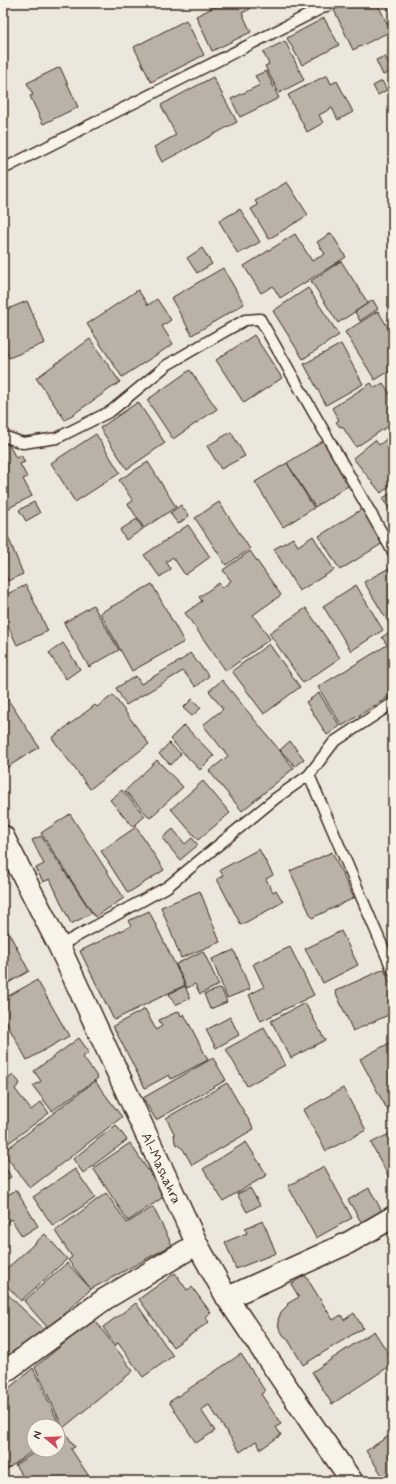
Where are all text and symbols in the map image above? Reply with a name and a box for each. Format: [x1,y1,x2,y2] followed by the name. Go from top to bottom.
[137,1130,185,1207] street label: Al-Mashahra
[26,1418,66,1458] north arrow
[30,1429,45,1441] text: N

